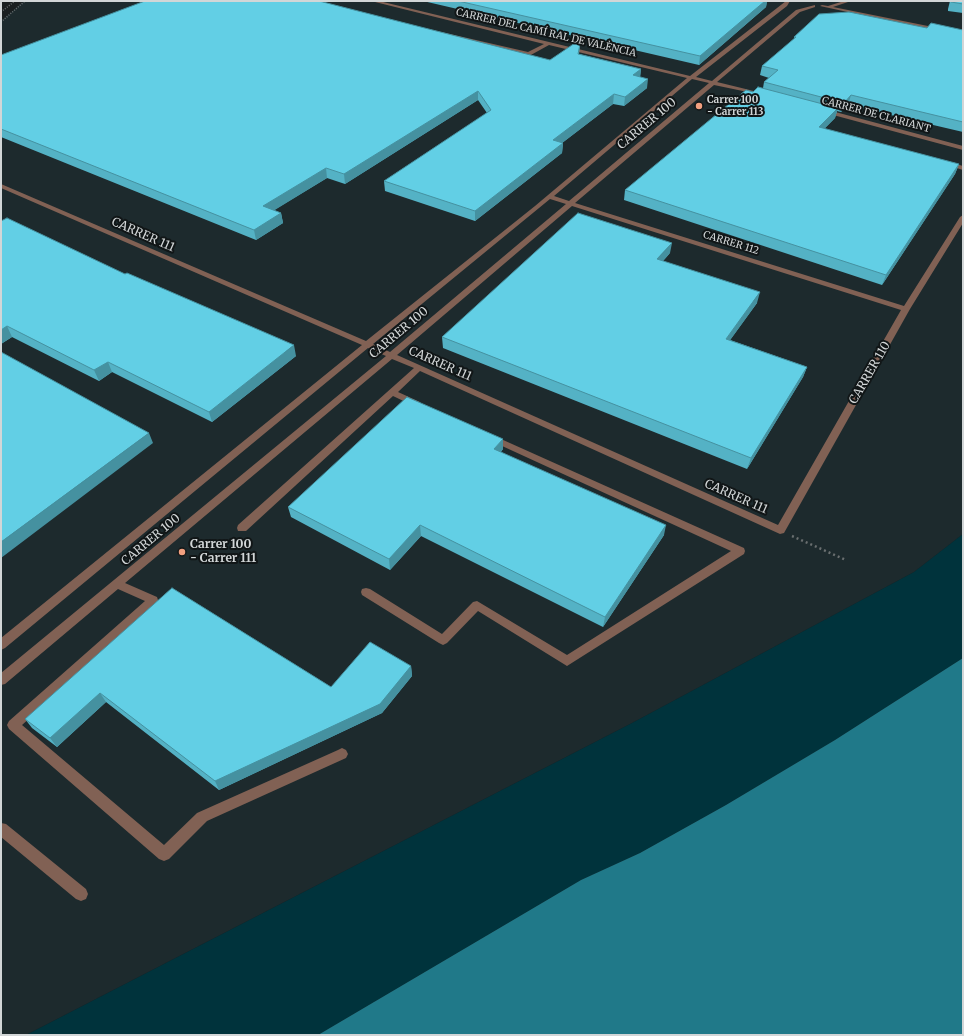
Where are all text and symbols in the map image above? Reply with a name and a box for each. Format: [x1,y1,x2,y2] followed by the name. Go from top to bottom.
[455,6,637,60] street label: CARRER DEL CAMÍ RAL DE VALÈNCIA
[707,94,763,118] place label: Carrer 100 - Carrer 113
[615,95,679,153] street label: CARRER 100
[820,95,932,135] street label: CARRER DE CLARIANT
[694,101,704,111] marker: Carrer 100 - Carrer 113
[109,215,177,255] street label: CARRER 111
[702,229,760,257] street label: CARRER 112
[367,304,431,362] street label: CARRER 100
[846,339,894,407] street label: CARRER 110
[406,344,474,384] street label: CARRER 111
[702,477,770,517] street label: CARRER 111
[119,511,183,569] street label: CARRER 100
[190,538,256,566] place label: Carrer 100 - Carrer 111
[177,547,187,557] marker: Carrer 100 - Carrer 111

